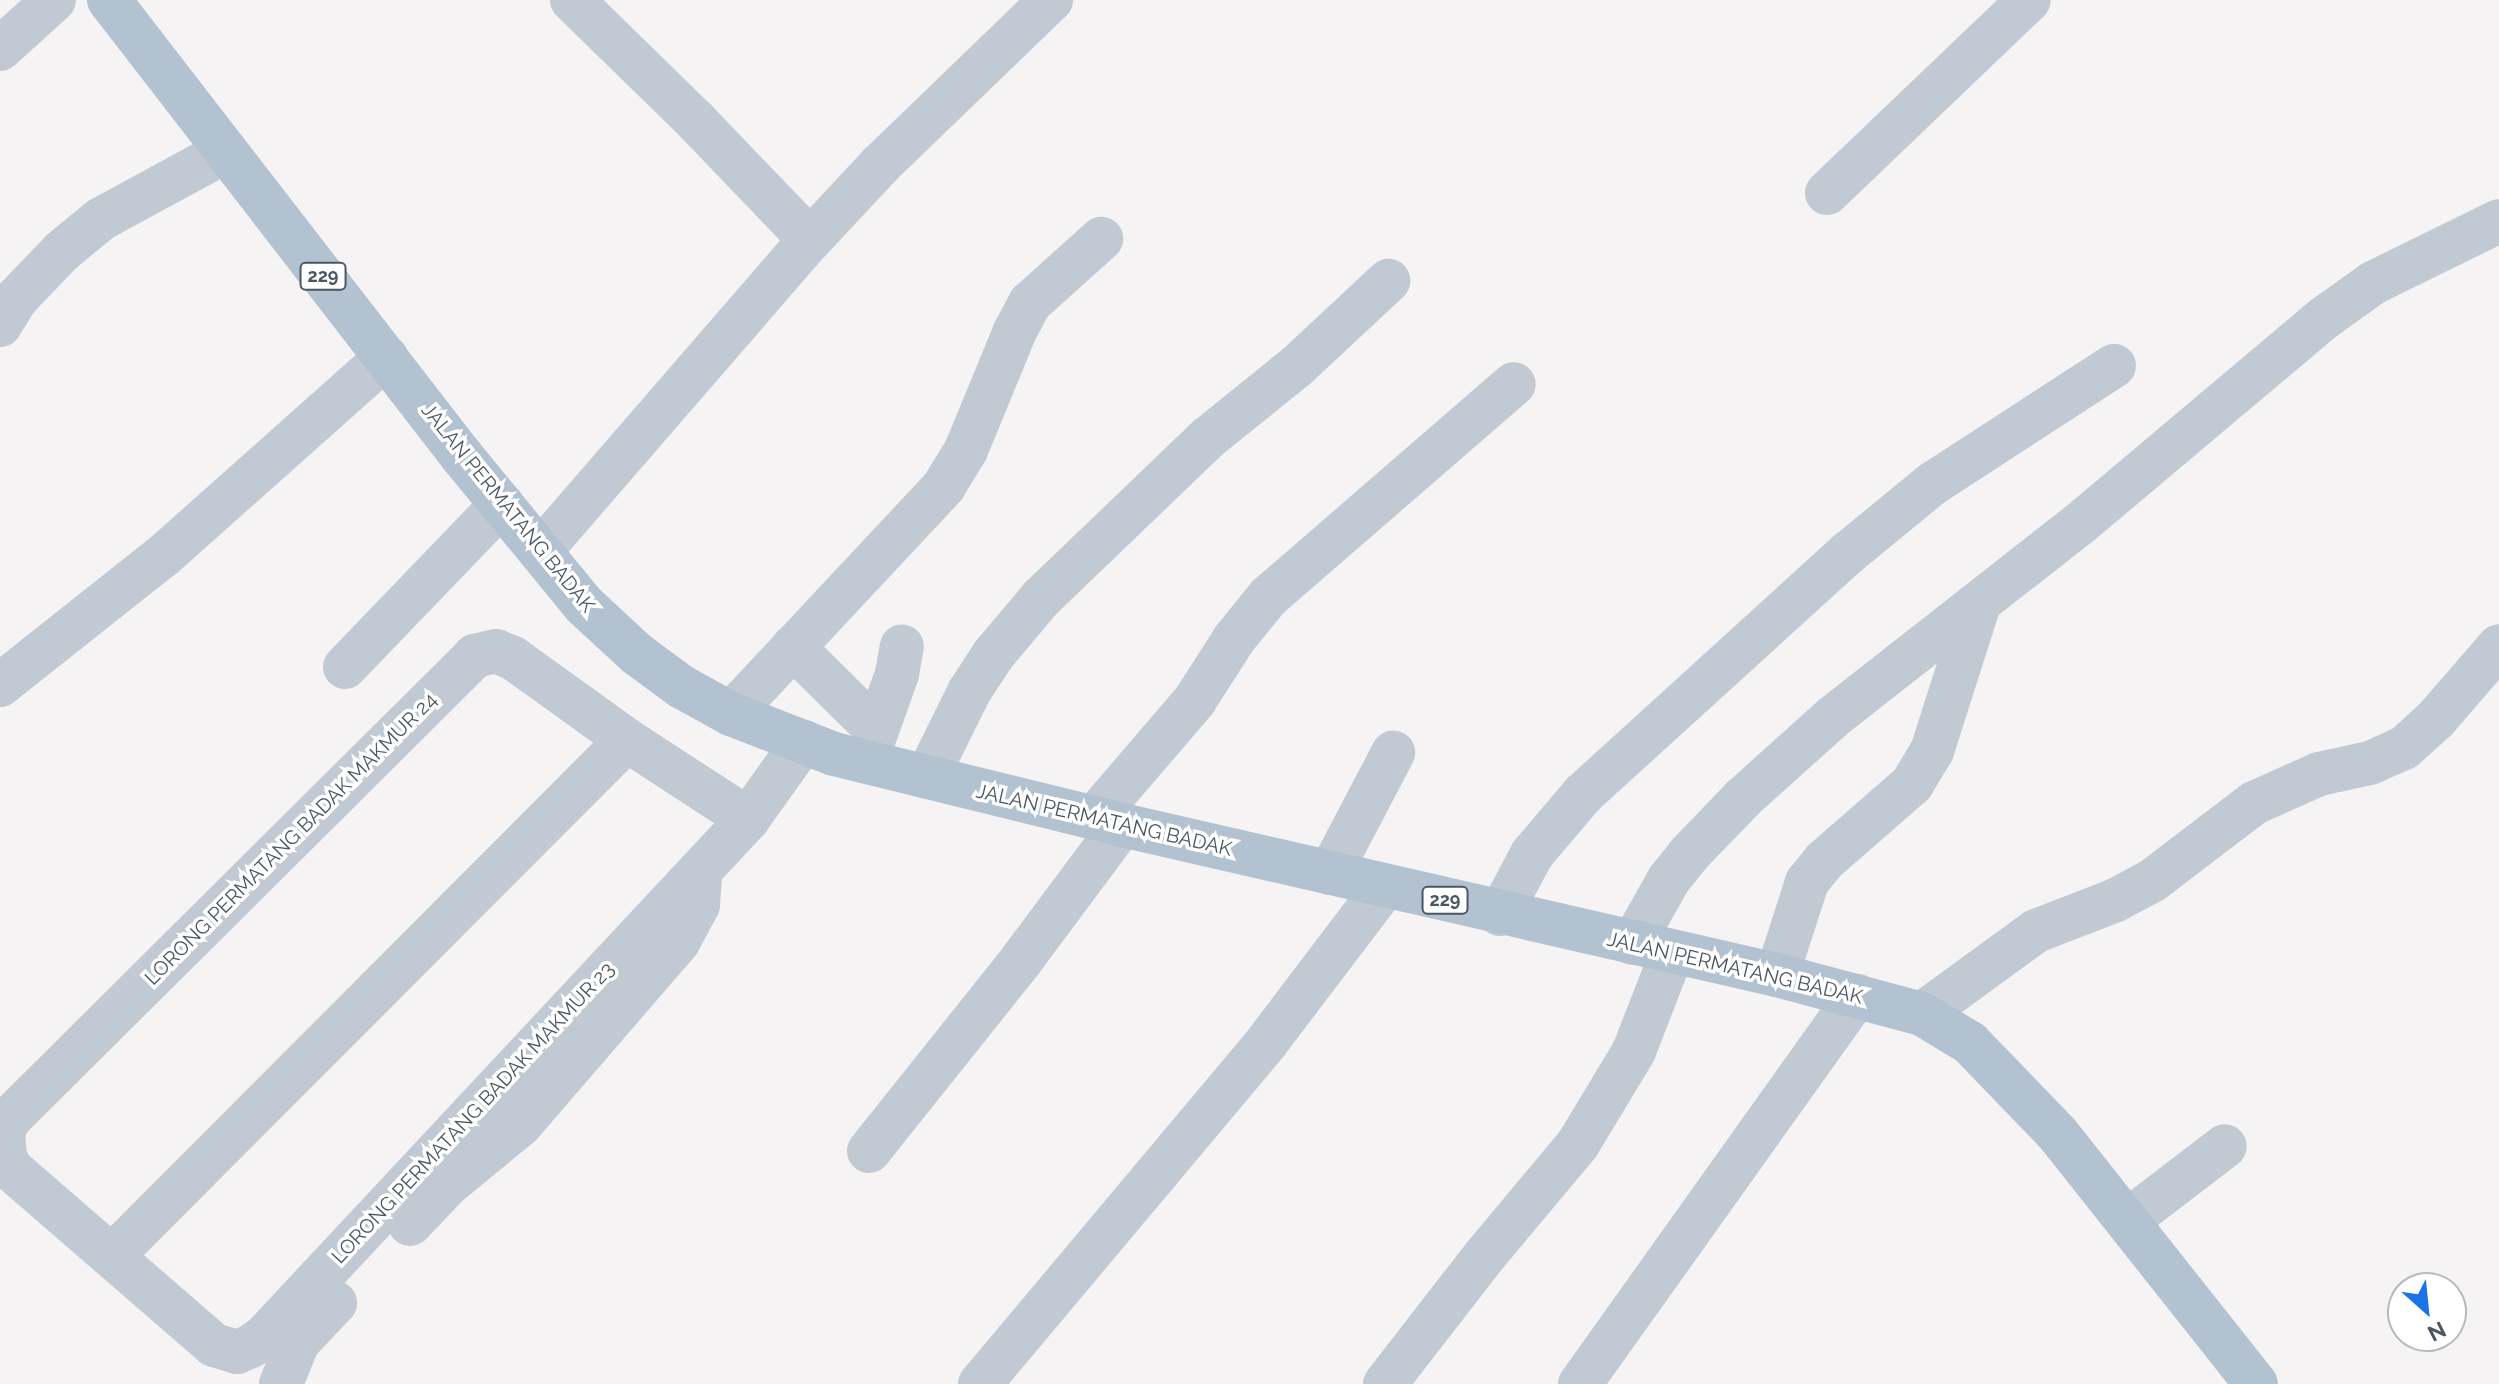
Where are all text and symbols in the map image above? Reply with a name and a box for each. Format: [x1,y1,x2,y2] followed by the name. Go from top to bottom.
[299,262,347,290] road number: 229
[416,399,600,617] street label: JALAN PERMATANG BADAK
[140,688,442,990] street label: LORONG PERMATANG BADAK MAKMUR 24
[974,779,1234,861] street label: JALAN PERMATANG BADAK
[1421,886,1469,914] road number: 229
[1605,927,1865,1009] street label: JALAN PERMATANG BADAK
[327,957,619,1269] street label: LORONG PERMATANG BADAK MAKMUR 23
[2387,1272,2467,1352] north arrow
[2424,1316,2450,1347] text: N

